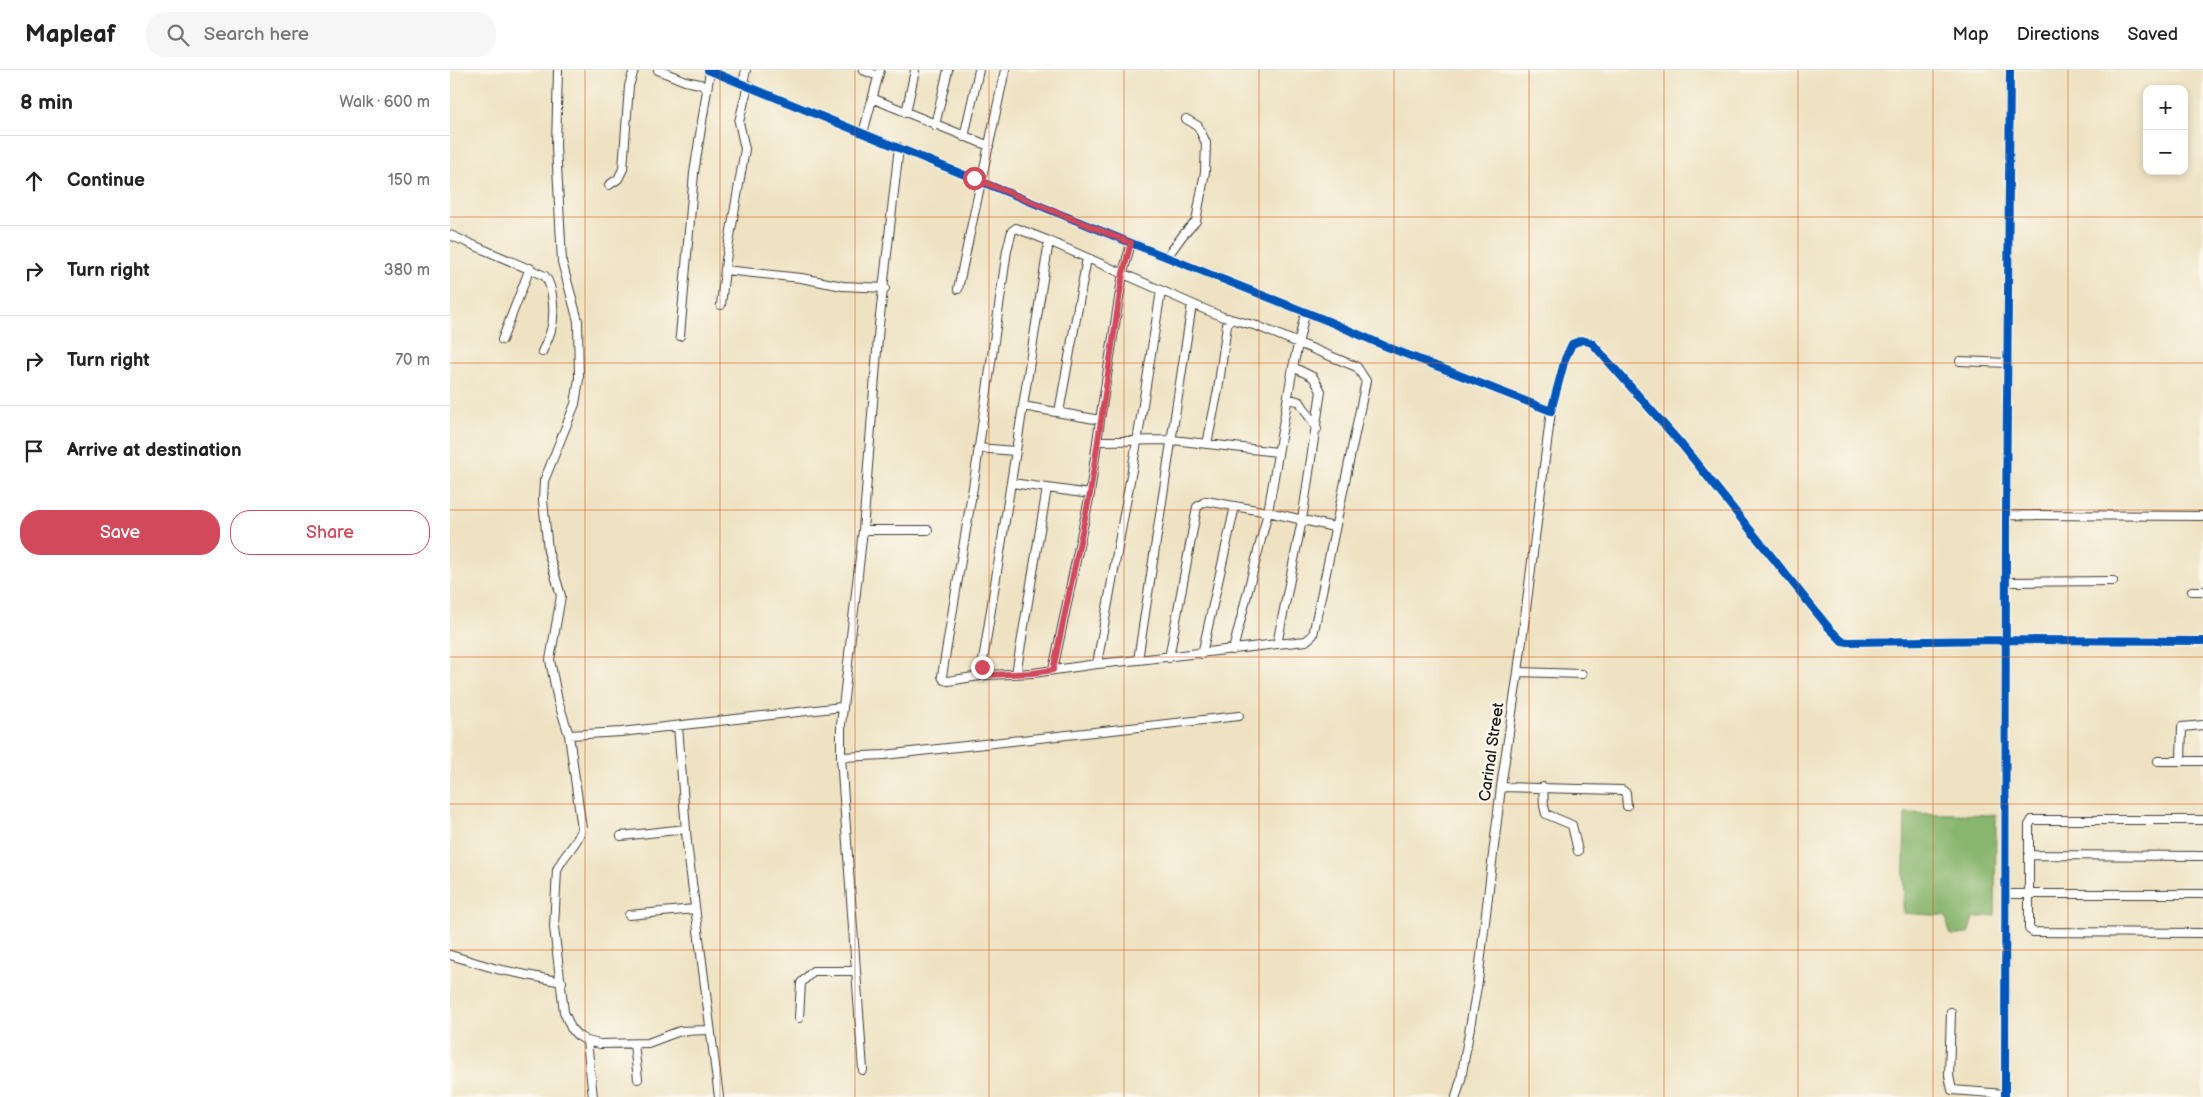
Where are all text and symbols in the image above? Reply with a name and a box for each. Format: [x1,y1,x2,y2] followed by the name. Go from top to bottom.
[146,12,496,57] search box
[25,20,116,49] text: Mapleaf
[164,21,192,49] icon: search
[204,23,309,46] text: Search here
[1953,24,1989,45] text: Map
[2017,24,2099,45] text: Directions
[2127,24,2178,45] text: Saved
[2143,85,2188,175] map controls
[2143,85,2188,130] button: +
[20,90,73,115] text: 8 min
[339,93,430,112] text: Walk · 600 m
[2143,130,2188,175] button: −
[20,167,48,195] icon: ahead
[963,167,986,190] route start
[67,169,145,192] text: Continue
[388,171,430,190] text: 150 m
[20,257,48,285] icon: right
[67,259,150,282] text: Turn right
[384,261,430,280] text: 380 m
[20,347,48,375] icon: right
[67,349,150,372] text: Turn right
[395,351,430,370] text: 70 m
[20,437,48,465] icon: arrive
[67,439,242,462] text: Arrive at destination
[20,510,220,555] button: Save
[230,510,430,555] button: Share
[971,656,994,679] route end
[1476,701,1508,803] street label: Carinal Street

